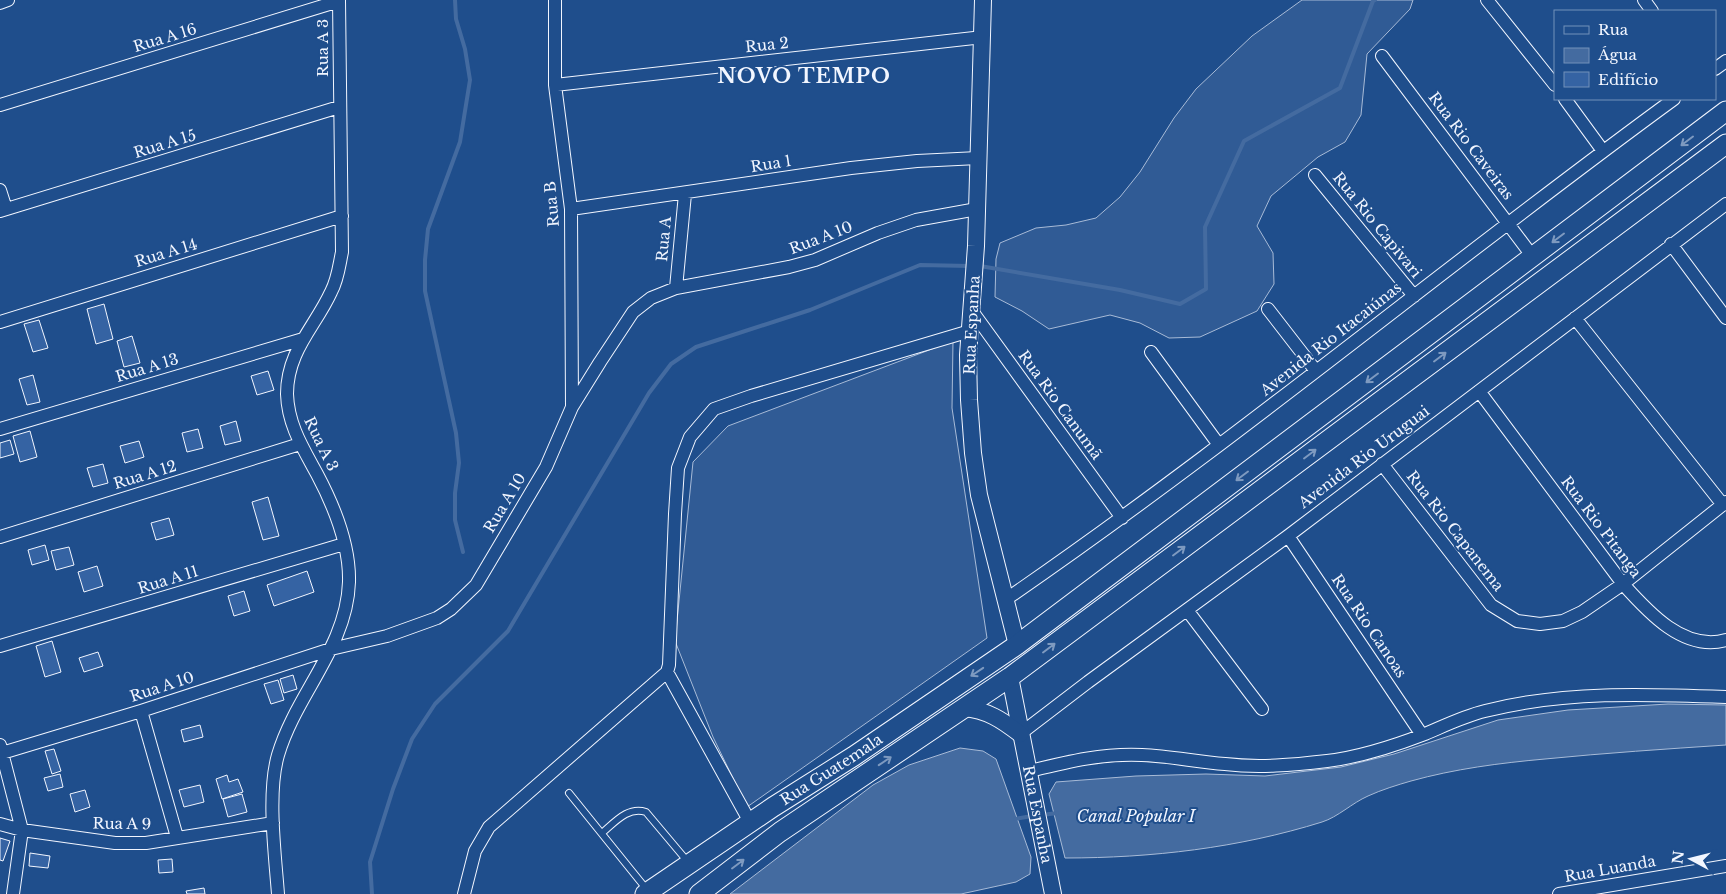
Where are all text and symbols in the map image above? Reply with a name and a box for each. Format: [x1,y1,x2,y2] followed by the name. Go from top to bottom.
[1554,10,1716,100] legend
[131,19,199,56] street label: Rua A 16
[313,19,332,77] street label: Rua A 3
[1598,20,1629,39] text: Rua
[744,33,790,56] street label: Rua 2
[1597,45,1638,64] text: Água
[717,64,891,88] district label: NOVO TEMPO
[1598,70,1659,89] text: Edifício
[1425,88,1518,204] street label: Rua Rio Caveiras
[131,125,198,162] street label: Rua A 15
[1681,135,1694,146] one-way arrow
[749,151,793,176] street label: Rua 1
[1329,168,1426,281] street label: Rua Rio Capivari
[540,180,563,228] street label: Rua B
[652,215,675,262] street label: Rua A
[786,217,855,258] street label: Rua A 10
[1552,233,1565,244] one-way arrow
[132,234,199,271] street label: Rua A 14
[959,274,984,375] street label: Rua Espanha
[1255,277,1405,400] street label: Avenida Rio Itacaiúnas
[1014,346,1107,464] street label: Rua Rio Canumã
[113,349,181,386] street label: Rua A 13
[1433,351,1446,362] one-way arrow
[1365,373,1379,383] one-way arrow
[1294,401,1433,513] street label: Avenida Rio Uruguai
[300,413,343,474] street label: Rua A 3
[1303,448,1316,459] one-way arrow
[111,456,179,493] street label: Rua A 12
[1402,467,1509,595] street label: Rua Rio Capanema
[479,469,530,536] street label: Rua A 10
[1235,471,1249,481] one-way arrow
[1557,472,1646,582] street label: Rua Rio Pitanga
[1172,545,1185,556] one-way arrow
[135,561,200,598] street label: Rua A 11
[1328,570,1411,681] street label: Rua Rio Canoas
[1042,642,1055,653] one-way arrow
[127,667,196,706] street label: Rua A 10
[970,667,984,677] one-way arrow
[776,729,886,809] street label: Rua Guatemala
[878,756,892,766] one-way arrow
[1019,764,1057,866] street label: Rua Espanha
[1077,806,1196,826] water label: Canal Popular I
[93,813,151,834] street label: Rua A 9
[1666,834,1716,884] north arrow
[1668,850,1688,865] text: N
[1563,851,1658,886] street label: Rua Luanda
[731,859,744,870] one-way arrow

